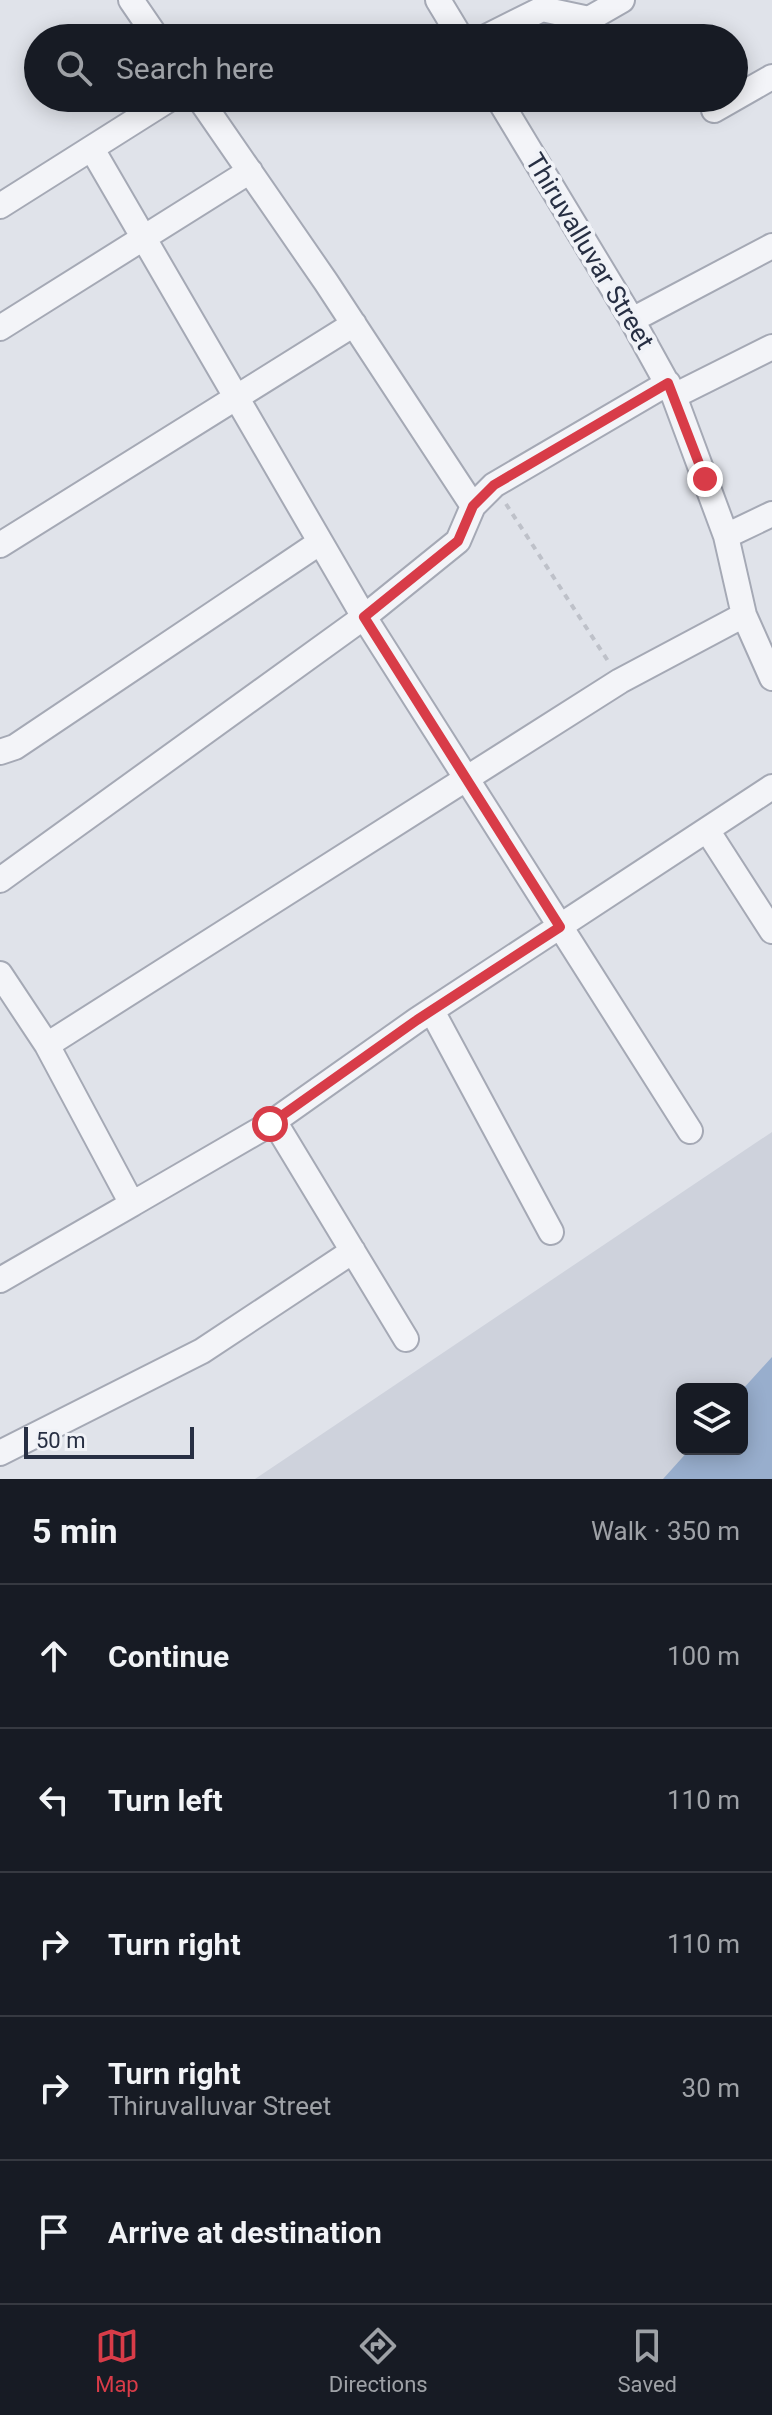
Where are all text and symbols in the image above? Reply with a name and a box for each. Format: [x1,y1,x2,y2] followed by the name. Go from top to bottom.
[24,24,748,112] search box
[52,46,96,90] icon: search
[116,51,274,86] text: Search here
[520,148,660,354] street label: Thiruvalluvar Street
[687,461,723,497] route end
[252,1106,288,1142] route start
[676,1383,748,1455] map controls
[676,1383,748,1455] button: layers
[24,1423,194,1459] scale bar
[36,1428,85,1453] text: 50 m
[32,1511,117,1551] text: 5 min
[591,1516,740,1546] text: Walk · 350 m
[32,1634,76,1678] icon: ahead
[108,1639,229,1674] text: Continue
[667,1641,740,1671] text: 100 m
[32,1778,76,1822] icon: left
[108,1783,223,1818] text: Turn left
[667,1785,740,1815] text: 110 m
[32,1922,76,1966] icon: right
[108,1927,241,1962] text: Turn right
[667,1929,740,1959] text: 110 m
[108,2056,241,2091] text: Turn right
[32,2066,76,2110] icon: right
[682,2073,740,2103] text: 30 m
[108,2091,331,2121] text: Thiruvalluvar Street
[32,2210,76,2254] icon: arrive
[108,2215,382,2250] text: Arrive at destination
[95,2324,139,2397] tab: Map
[329,2324,428,2397] tab: Directions
[618,2324,677,2397] tab: Saved

